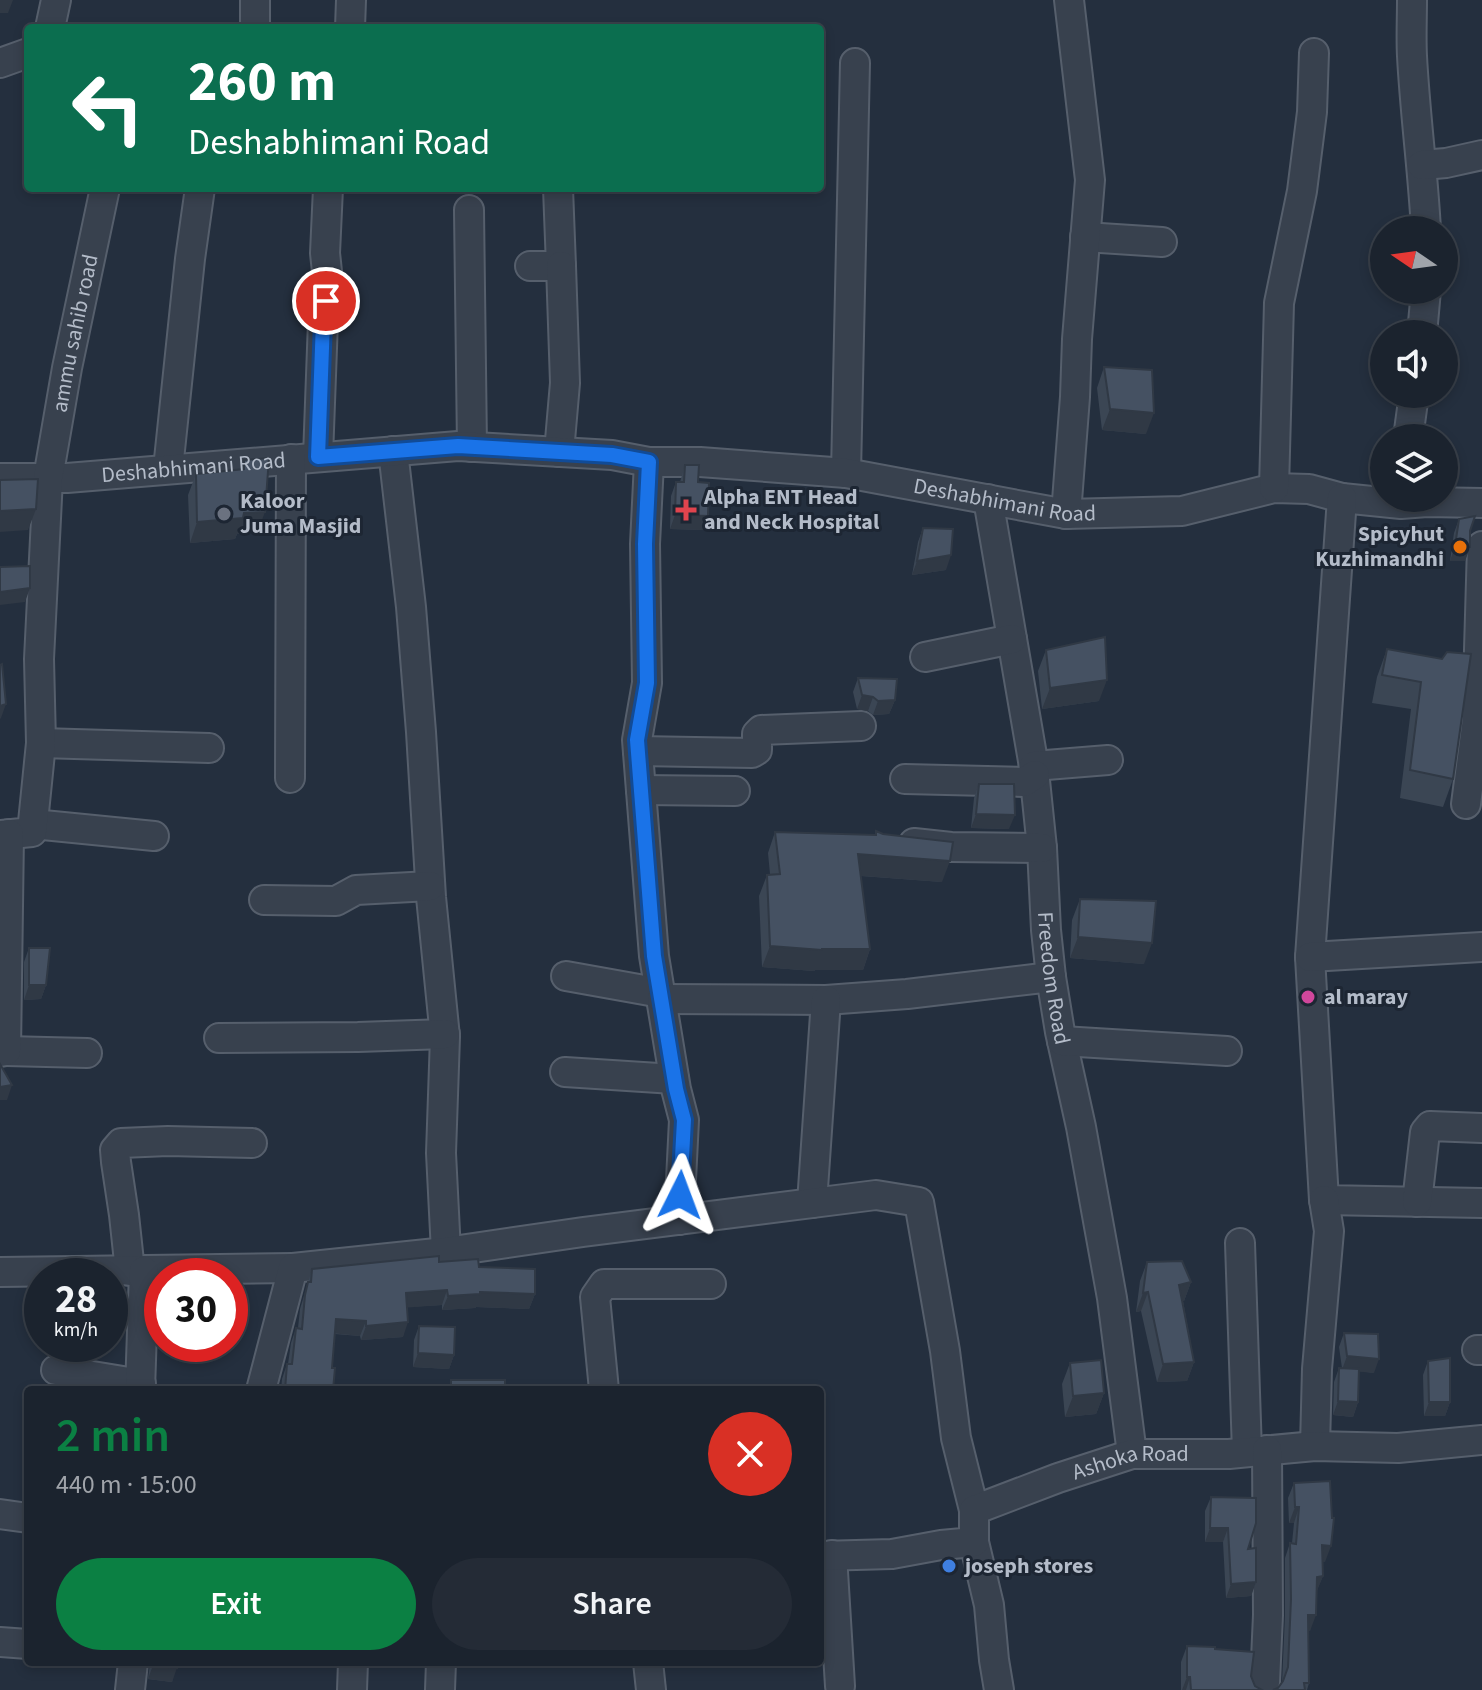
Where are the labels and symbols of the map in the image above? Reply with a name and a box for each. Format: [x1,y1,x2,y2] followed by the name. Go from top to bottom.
[1370,216,1458,304] north arrow
[44,251,107,415] street label: ammu sahib road
[292,267,360,335] pin
[100,444,287,491] street label: Deshabhimani Road
[911,470,1096,530] street label: Deshabhimani Road
[703,481,880,538] place label: Alpha ENT Head and Neck Hospital
[240,485,361,542] place label: Kaloor Juma Masjid
[675,499,697,521] marker: Alpha ENT Head and Neck Hospital
[215,505,233,523] marker: Kaloor Juma Masjid
[1315,518,1445,575] place label: Spicyhut Kuzhimandhi
[1451,538,1469,556] marker: Spicyhut Kuzhimandhi
[1029,911,1078,1048] street label: Freedom Road
[1324,981,1408,1013] place label: al maray
[1299,988,1317,1006] marker: al maray
[638,1153,722,1237] position arrow
[144,1258,248,1362] speed limit sign: 30
[1068,1437,1189,1488] street label: Ashoka Road
[963,1550,1093,1582] place label: joseph stores
[940,1557,958,1575] marker: joseph stores

